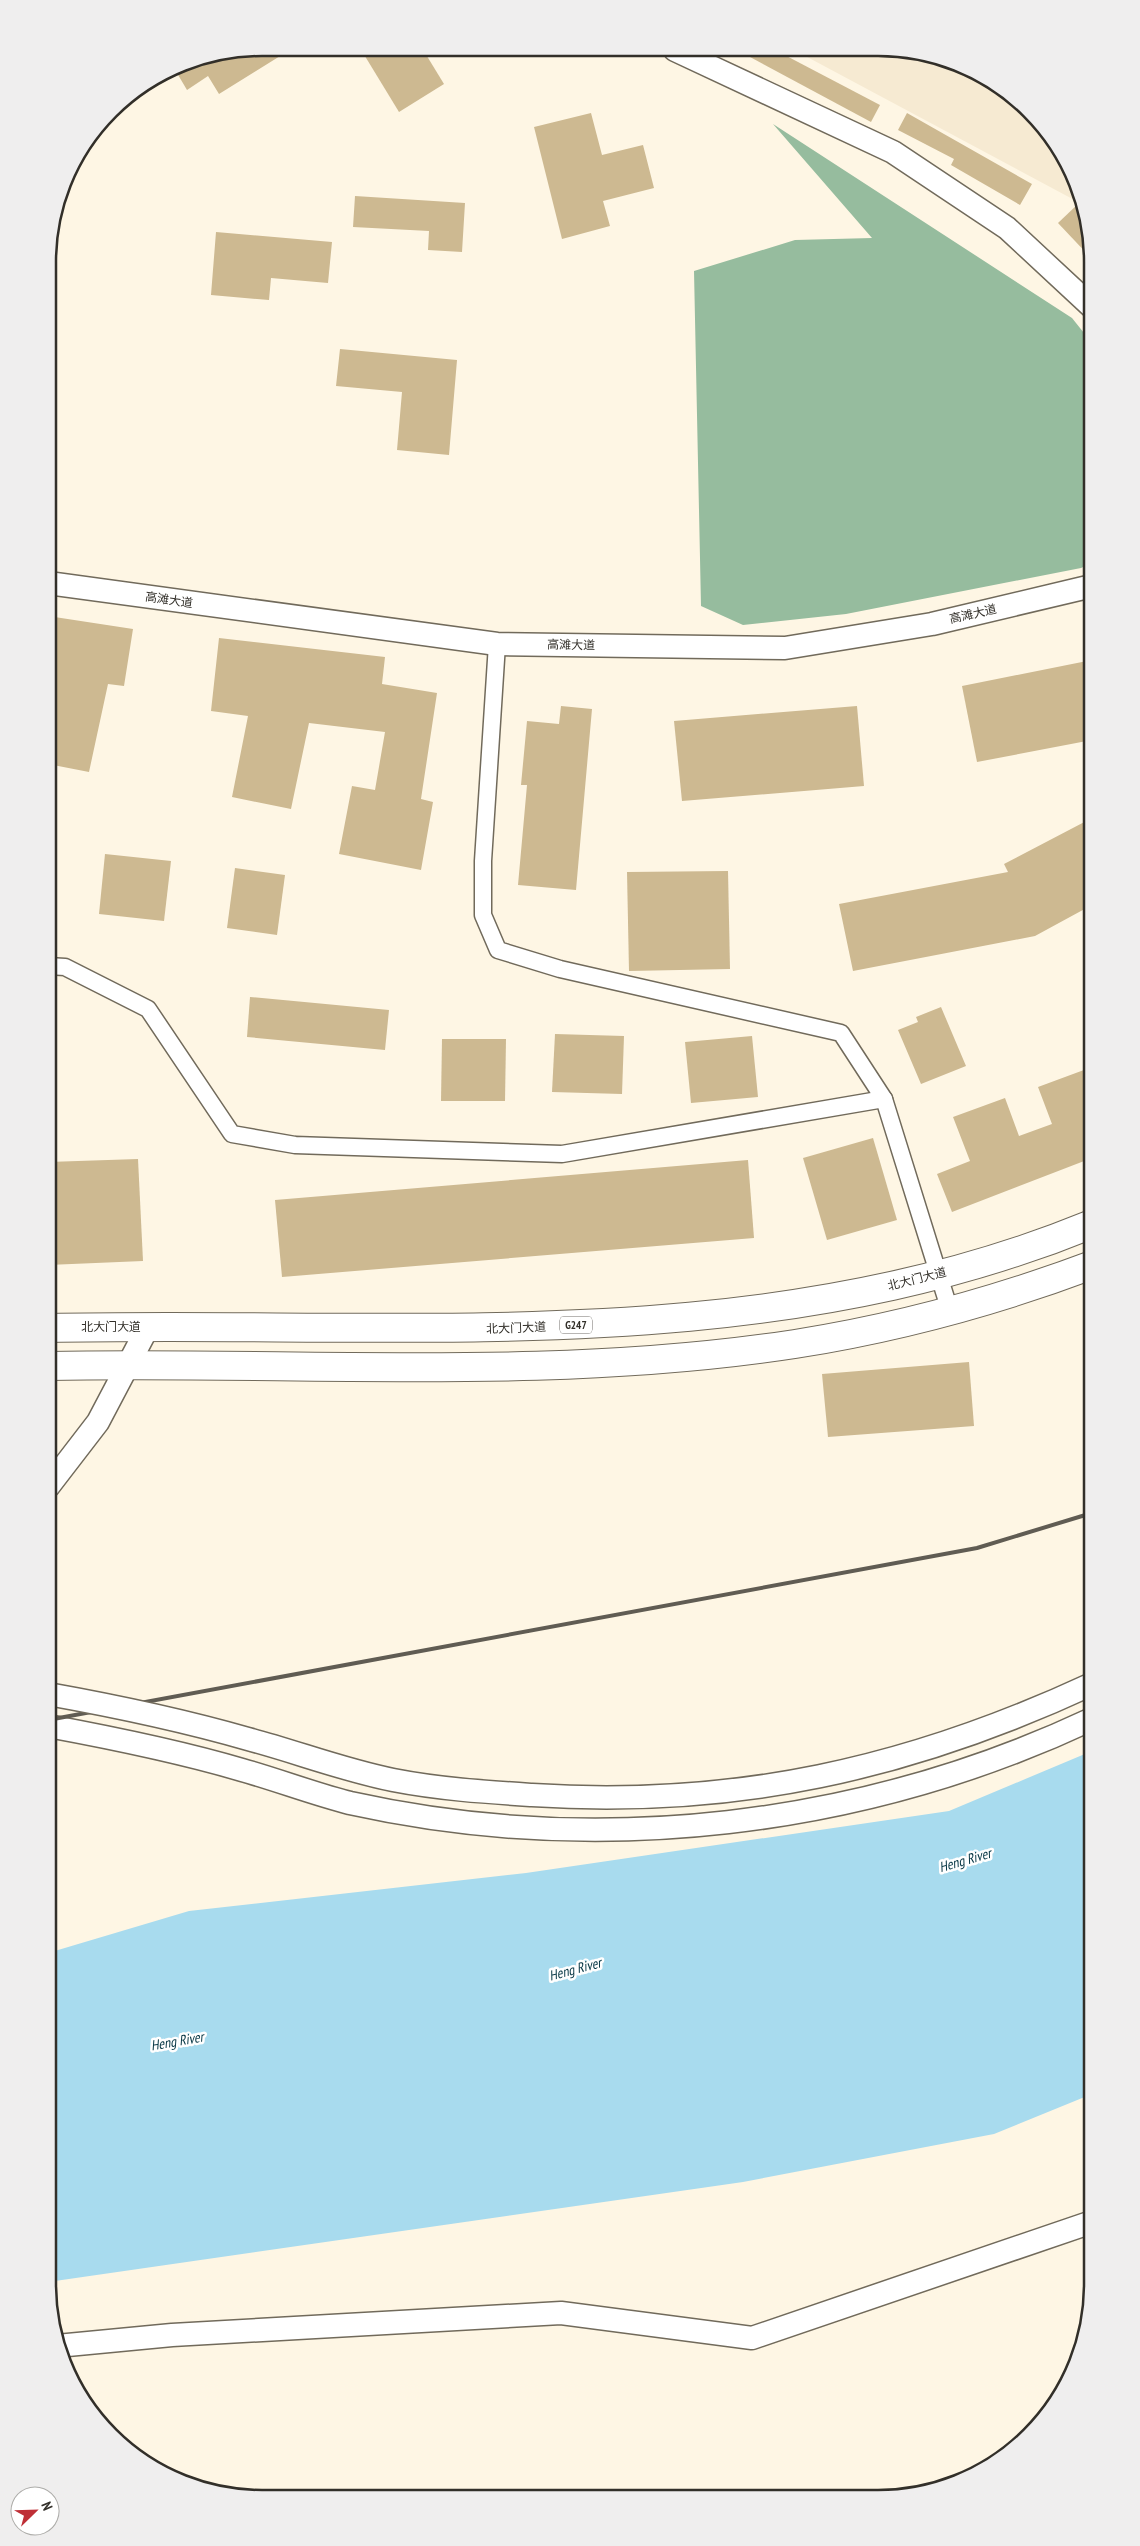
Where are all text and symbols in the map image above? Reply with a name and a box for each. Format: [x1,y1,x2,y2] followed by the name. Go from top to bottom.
[144,589,194,610] street label: 高滩大道
[948,601,998,626] street label: 高滩大道
[547,637,595,652] street label: 高滩大道
[886,1264,948,1293] street label: 北大门大道
[560,1316,592,1334] road number: G247
[81,1319,141,1334] street label: 北大门大道
[486,1319,546,1336] street label: 北大门大道
[937,1843,995,1876] water label: Heng River
[547,1953,605,1985] water label: Heng River
[149,2027,207,2054] water label: Heng River
[10,2486,60,2536] north arrow
[37,2499,57,2513] text: N

